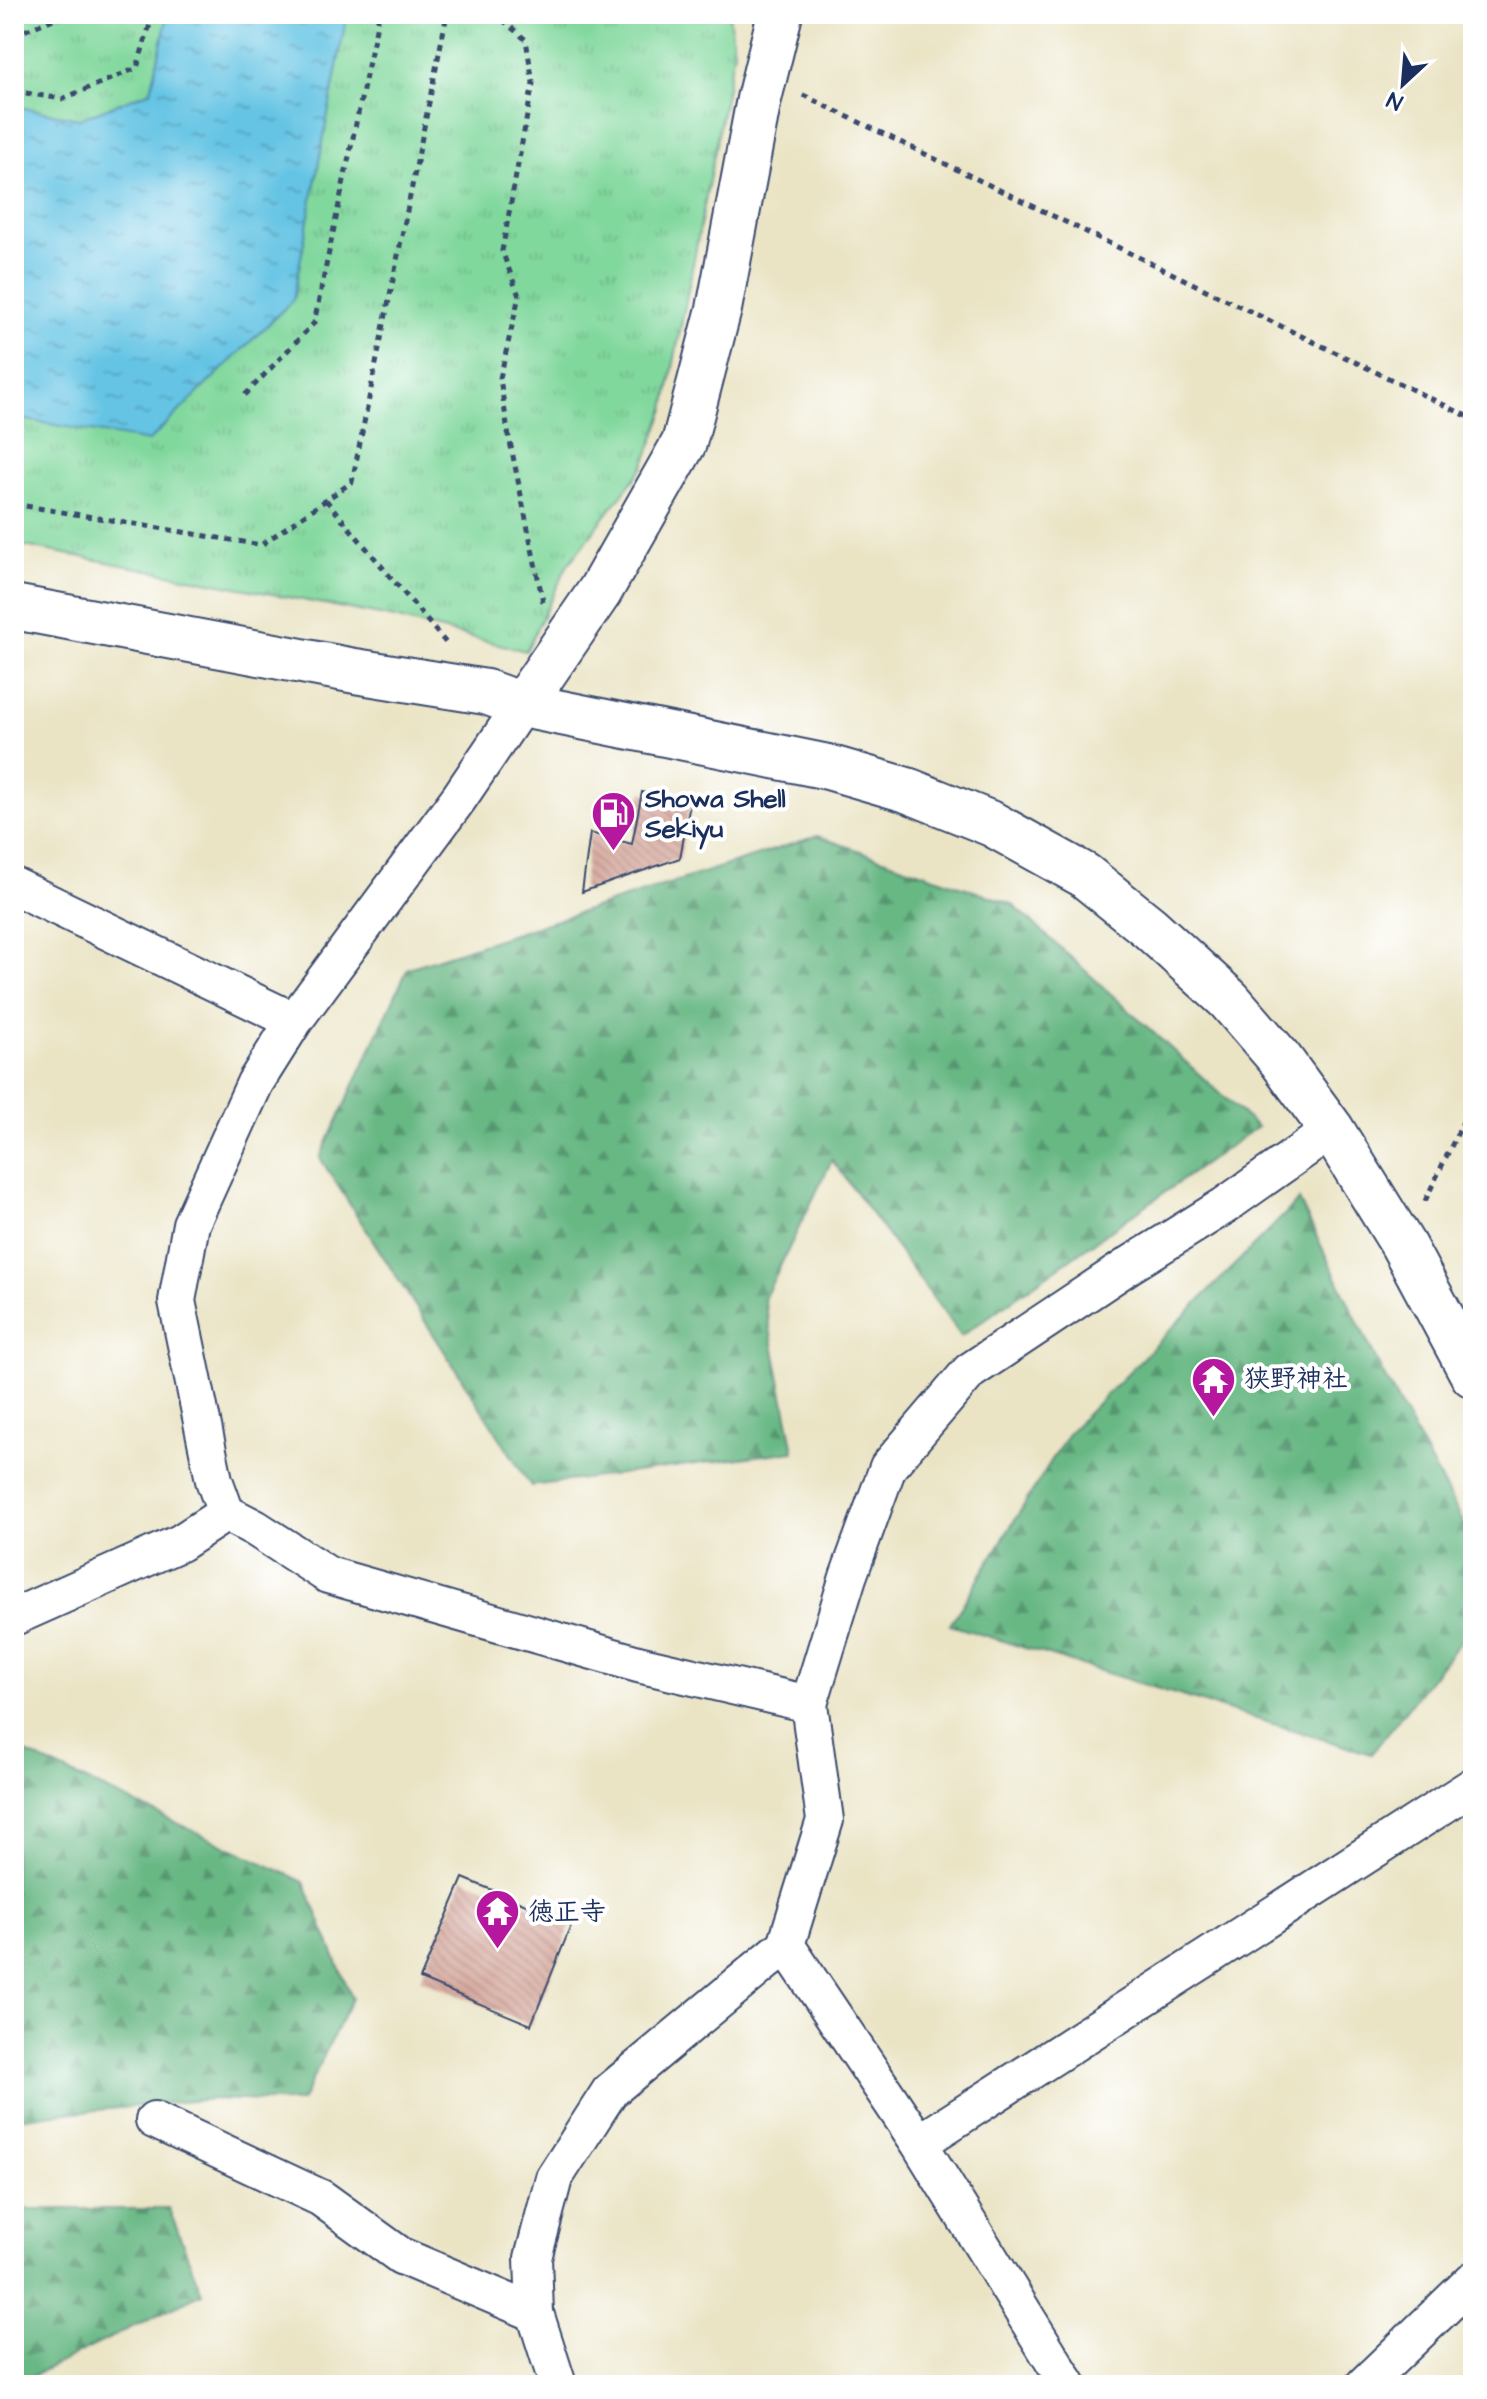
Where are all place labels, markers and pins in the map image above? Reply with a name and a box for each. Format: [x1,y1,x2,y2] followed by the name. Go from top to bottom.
[644,781,786,850] place label: Showa Shell Sekiyu
[590,790,638,853] fuel station icon: Showa Shell Sekiyu
[1189,1355,1237,1418] temple icon: 狭野神社
[1244,1361,1348,1397] place label: 狭野神社
[473,1888,521,1951] temple icon: 徳正寺
[528,1894,606,1930] place label: 徳正寺

